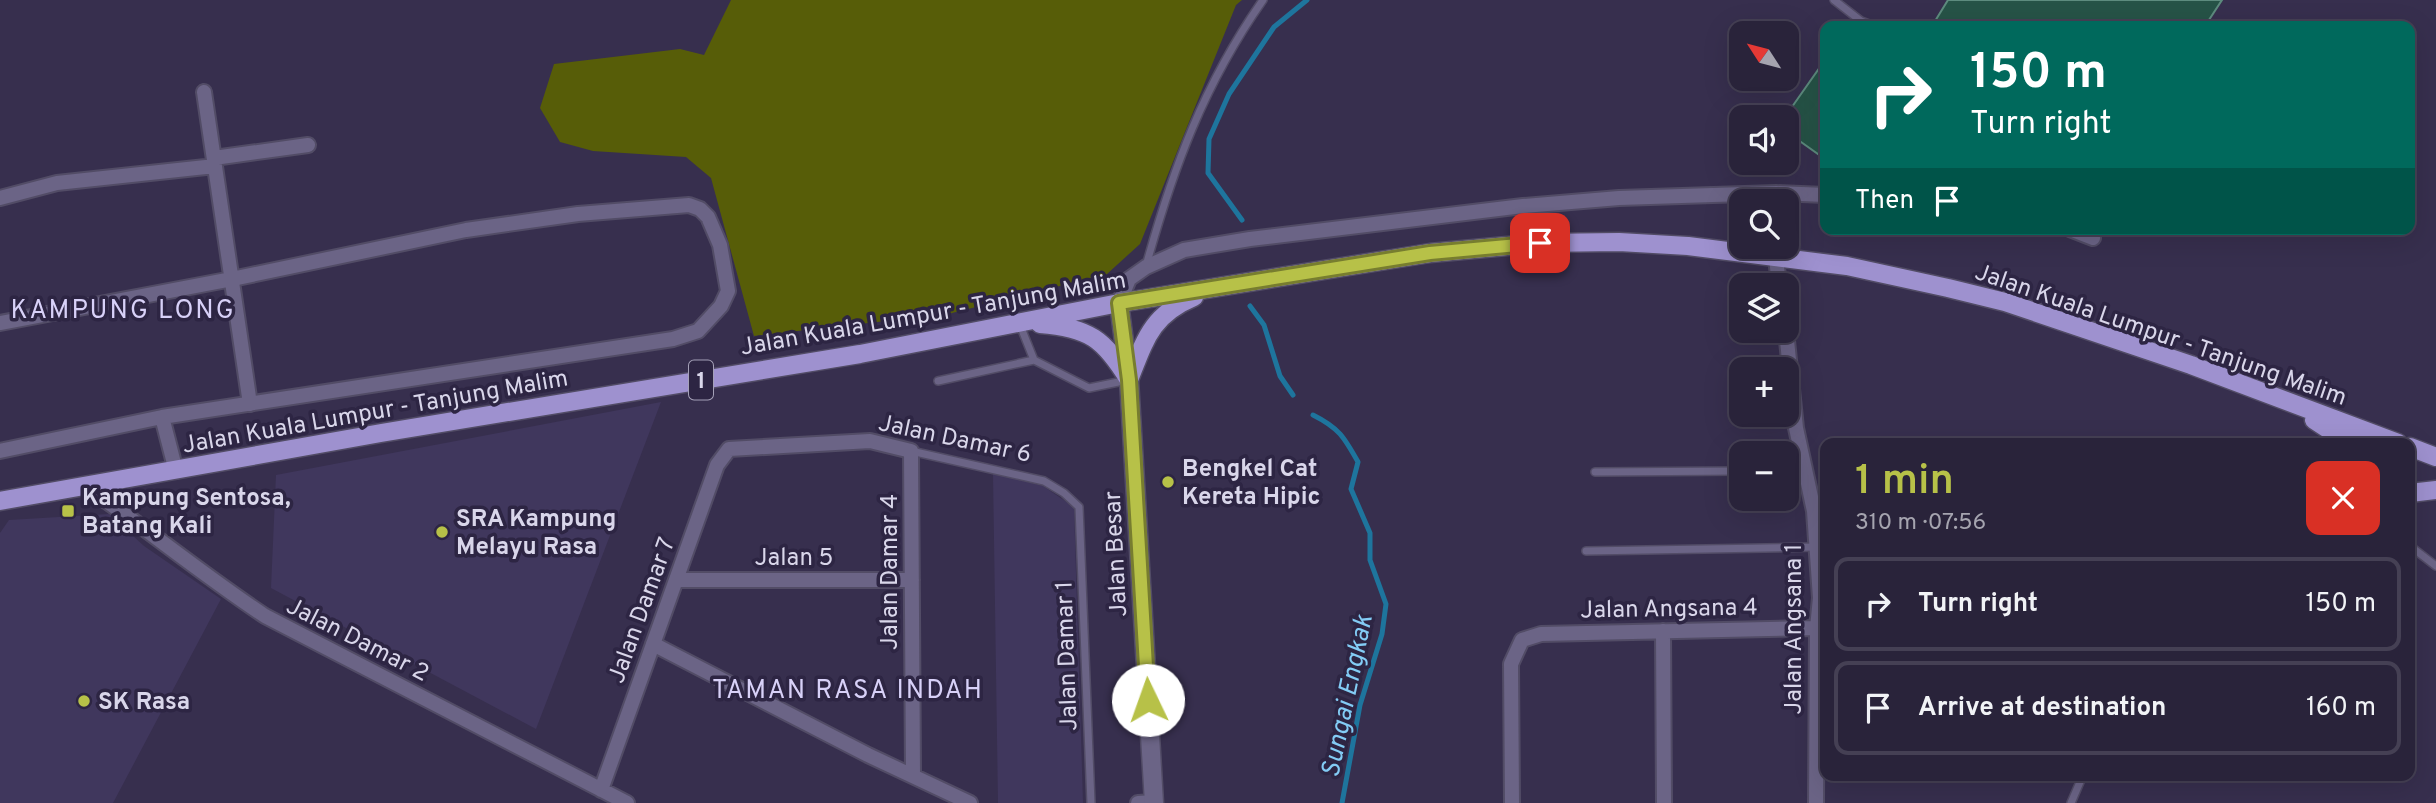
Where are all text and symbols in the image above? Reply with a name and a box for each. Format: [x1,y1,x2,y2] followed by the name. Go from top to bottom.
[1729,21,1799,91] north arrow
[1729,21,1799,511] map controls
[1970,44,2107,106] text: 150 m
[1855,49,1946,140] icon: right
[1729,105,1799,175] button: sound
[1970,105,2112,145] text: Turn right
[1928,182,1966,220] icon: arrive
[1855,185,1914,218] text: Then
[1729,189,1799,259] button: search
[1510,213,1570,273] pin
[1521,224,1559,262] icon: arrive
[1971,258,2350,414] street label: Jalan Kuala Lumpur - Tanjung Malim
[738,266,1129,364] street label: Jalan Kuala Lumpur - Tanjung Malim
[1729,273,1799,343] button: layers
[10,295,236,328] district label: KAMPUNG LONG
[1729,357,1799,427] button: +
[689,360,713,400] road number: 1
[180,364,571,462] street label: Jalan Kuala Lumpur - Tanjung Malim
[875,409,1034,471] street label: Jalan Damar 6
[1729,441,1799,511] button: −
[1182,455,1320,513] place label: Bengkel Cat Kereta Hipic
[1855,456,1954,509] text: 1 min
[2306,461,2380,535] button: close
[1160,474,1176,490] marker: Bengkel Cat Kereta Hipic
[82,484,291,542] place label: Kampung Sentosa, Batang Kali
[1099,490,1135,618] street label: Jalan Besar
[876,494,906,650] street label: Jalan Damar 4
[60,503,76,519] marker: Kampung Sentosa, Batang Kali
[456,505,616,563] place label: SRA Kampung Melayu Rasa
[1855,509,1986,538] text: 310 m · 07:56
[434,524,450,540] marker: SRA Kampung Melayu Rasa
[603,534,683,688] street label: Jalan Damar 7
[1780,543,1810,715] street label: Jalan Angsana 1
[754,544,834,574] street label: Jalan 5
[1050,580,1086,732] street label: Jalan Damar 1
[1859,585,1897,623] icon: right
[1918,588,2038,621] text: Turn right
[2305,588,2376,621] text: 150 m
[281,592,433,690] street label: Jalan Damar 2
[1580,593,1758,627] street label: Jalan Angsana 4
[1315,611,1382,781] water label: Sungai Engkak
[1111,663,1185,737] position arrow
[712,675,984,708] district label: TAMAN RASA INDAH
[98,688,190,718] place label: SK Rasa
[1859,689,1897,727] icon: arrive
[1918,692,2166,725] text: Arrive at destination
[2306,692,2376,725] text: 160 m
[76,693,92,709] marker: SK Rasa

